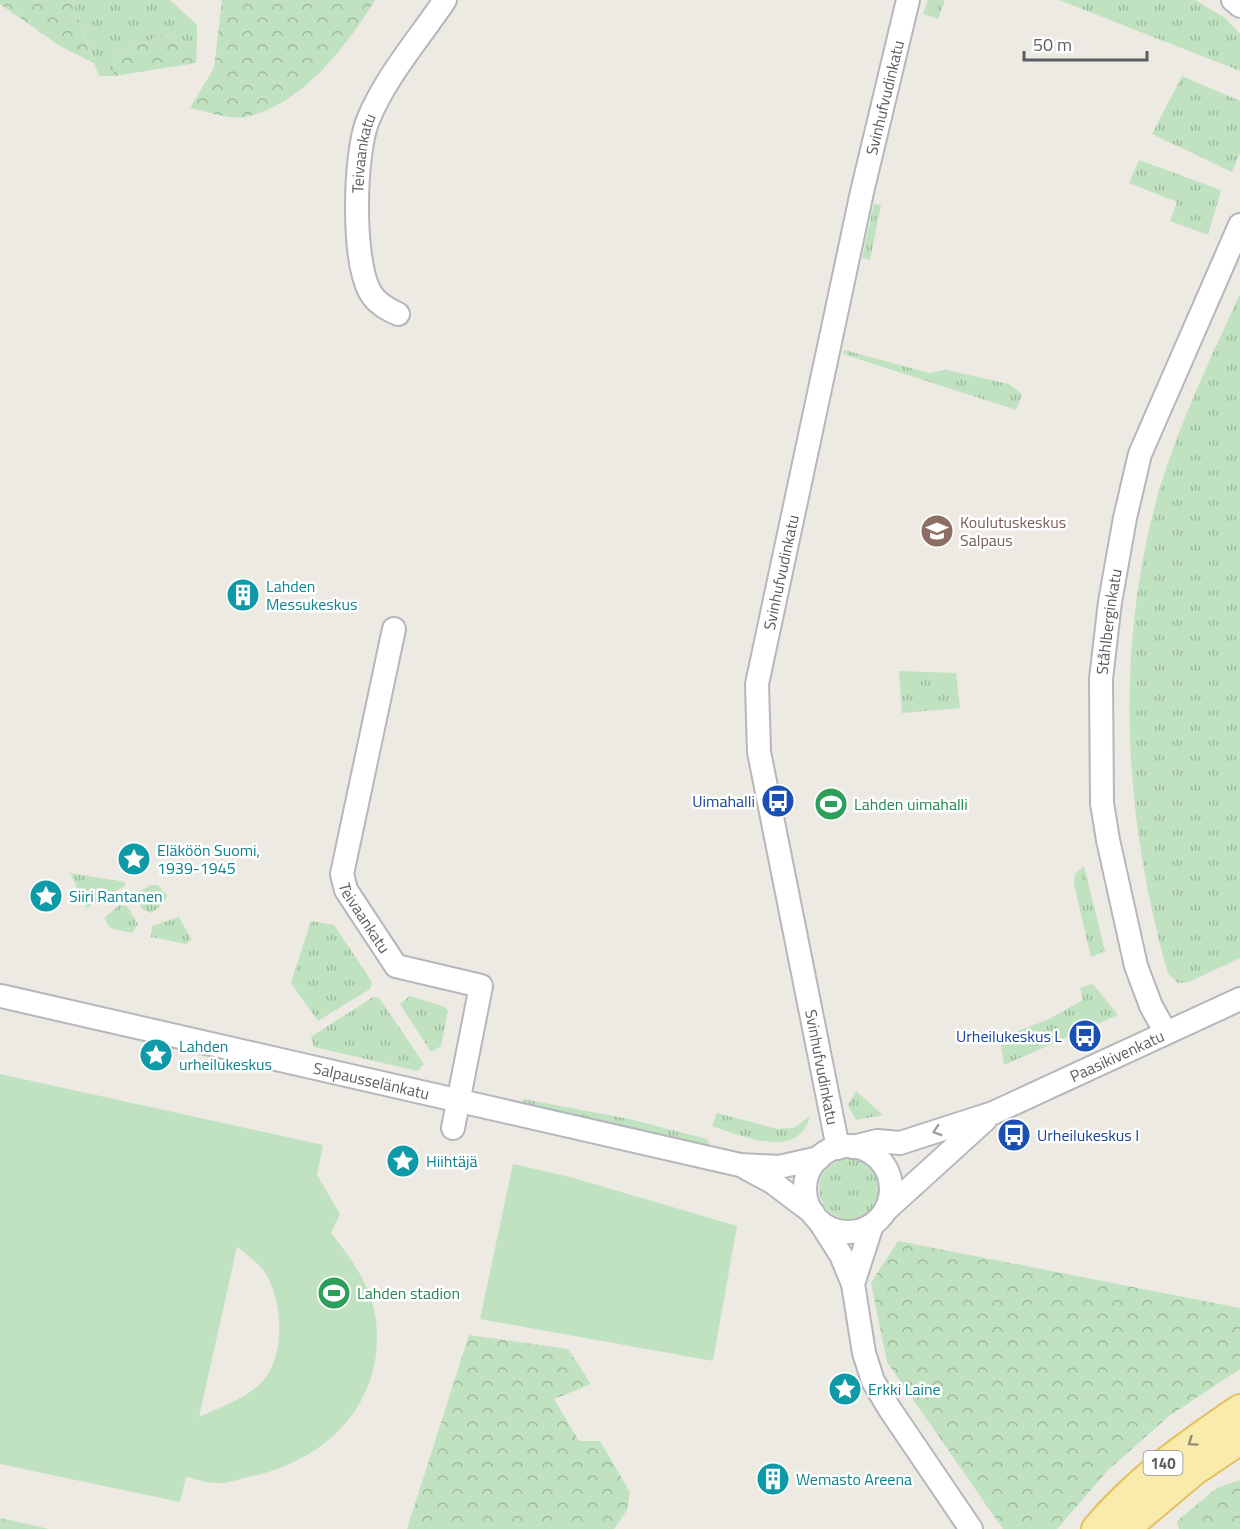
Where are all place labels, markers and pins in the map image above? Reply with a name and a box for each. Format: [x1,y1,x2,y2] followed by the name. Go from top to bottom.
[960,510,1066,552] place label: Koulutuskeskus Salpaus
[919,513,955,549] school or university icon: Koulutuskeskus Salpaus
[266,574,357,616] place label: Lahden Messukeskus
[225,577,261,613] building icon: Lahden Messukeskus
[760,783,796,819] bus stop icon: Uimahalli
[813,786,849,822] sports icon: Lahden uimahalli
[692,789,755,813] place label: Uimahalli
[854,792,968,816] place label: Lahden uimahalli
[157,838,260,880] place label: Eläköön Suomi, 1939-1945
[116,841,152,877] place icon: Eläköön Suomi, 1939-1945
[28,878,64,914] place icon: Siiri Rantanen
[69,884,163,908] place label: Siiri Rantanen
[1067,1018,1103,1054] bus stop icon: Urheilukeskus L
[956,1024,1062,1048] place label: Urheilukeskus L
[179,1034,272,1076] place label: Lahden urheilukeskus
[138,1037,174,1073] place icon: Lahden urheilukeskus
[996,1117,1032,1153] bus stop icon: Urheilukeskus I
[1037,1123,1139,1147] place label: Urheilukeskus I
[385,1143,421,1179] place icon: Hiihtäjä
[426,1149,478,1173] place label: Hiihtäjä
[316,1275,352,1311] sports icon: Lahden stadion
[357,1281,460,1305] place label: Lahden stadion
[827,1371,863,1407] place icon: Erkki Laine
[868,1377,941,1401] place label: Erkki Laine
[755,1461,791,1497] building icon: Wemasto Areena
[796,1467,912,1491] place label: Wemasto Areena

